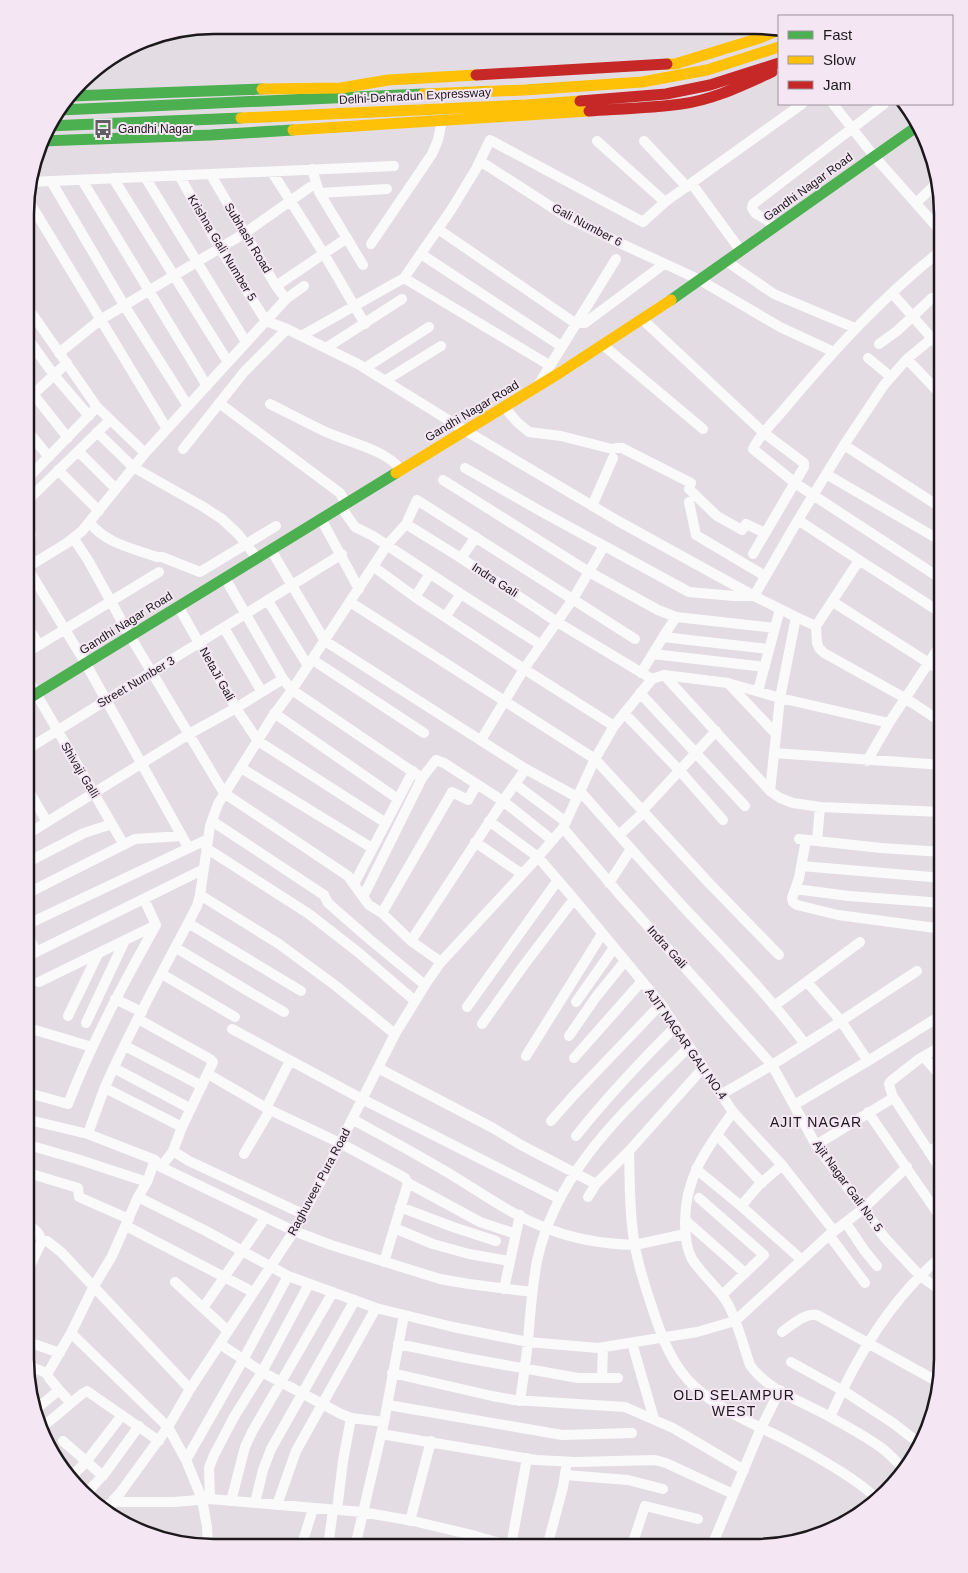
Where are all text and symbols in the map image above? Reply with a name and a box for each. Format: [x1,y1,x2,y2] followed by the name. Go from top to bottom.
[778,15,953,105] legend
[823,26,853,43] text: Fast
[823,51,856,68] text: Slow
[823,76,851,93] text: Jam
[339,85,491,107] street label: Delhi-Dehradun Expressway
[92,118,114,140] bus stop icon: Gandhi Nagar
[118,122,193,136] place label: Gandhi Nagar
[761,150,855,224] street label: Gandhi Nagar Road
[185,192,259,304] street label: Krishna Gali Number 5
[222,200,274,276] street label: Subhash Road
[550,201,625,249] street label: Gali Number 6
[423,378,521,444] street label: Gandhi Nagar Road
[469,560,521,600] street label: Indra Gali
[77,589,175,657] street label: Gandhi Nagar Road
[197,645,237,703] street label: NetaJi Gali
[95,653,178,711] street label: Street Number 3
[58,740,102,800] street label: Shivaji Galli
[644,923,690,971] street label: Indra Gali
[642,986,730,1103] street label: AJIT NAGAR GALI NO.4
[770,1114,862,1130] district label: AJIT NAGAR
[285,1126,353,1238] street label: Raghuveer Pura Road
[810,1138,886,1235] street label: Ajit Nagar Gali No. 5
[673,1387,795,1419] district label: OLD SELAMPUR WEST

